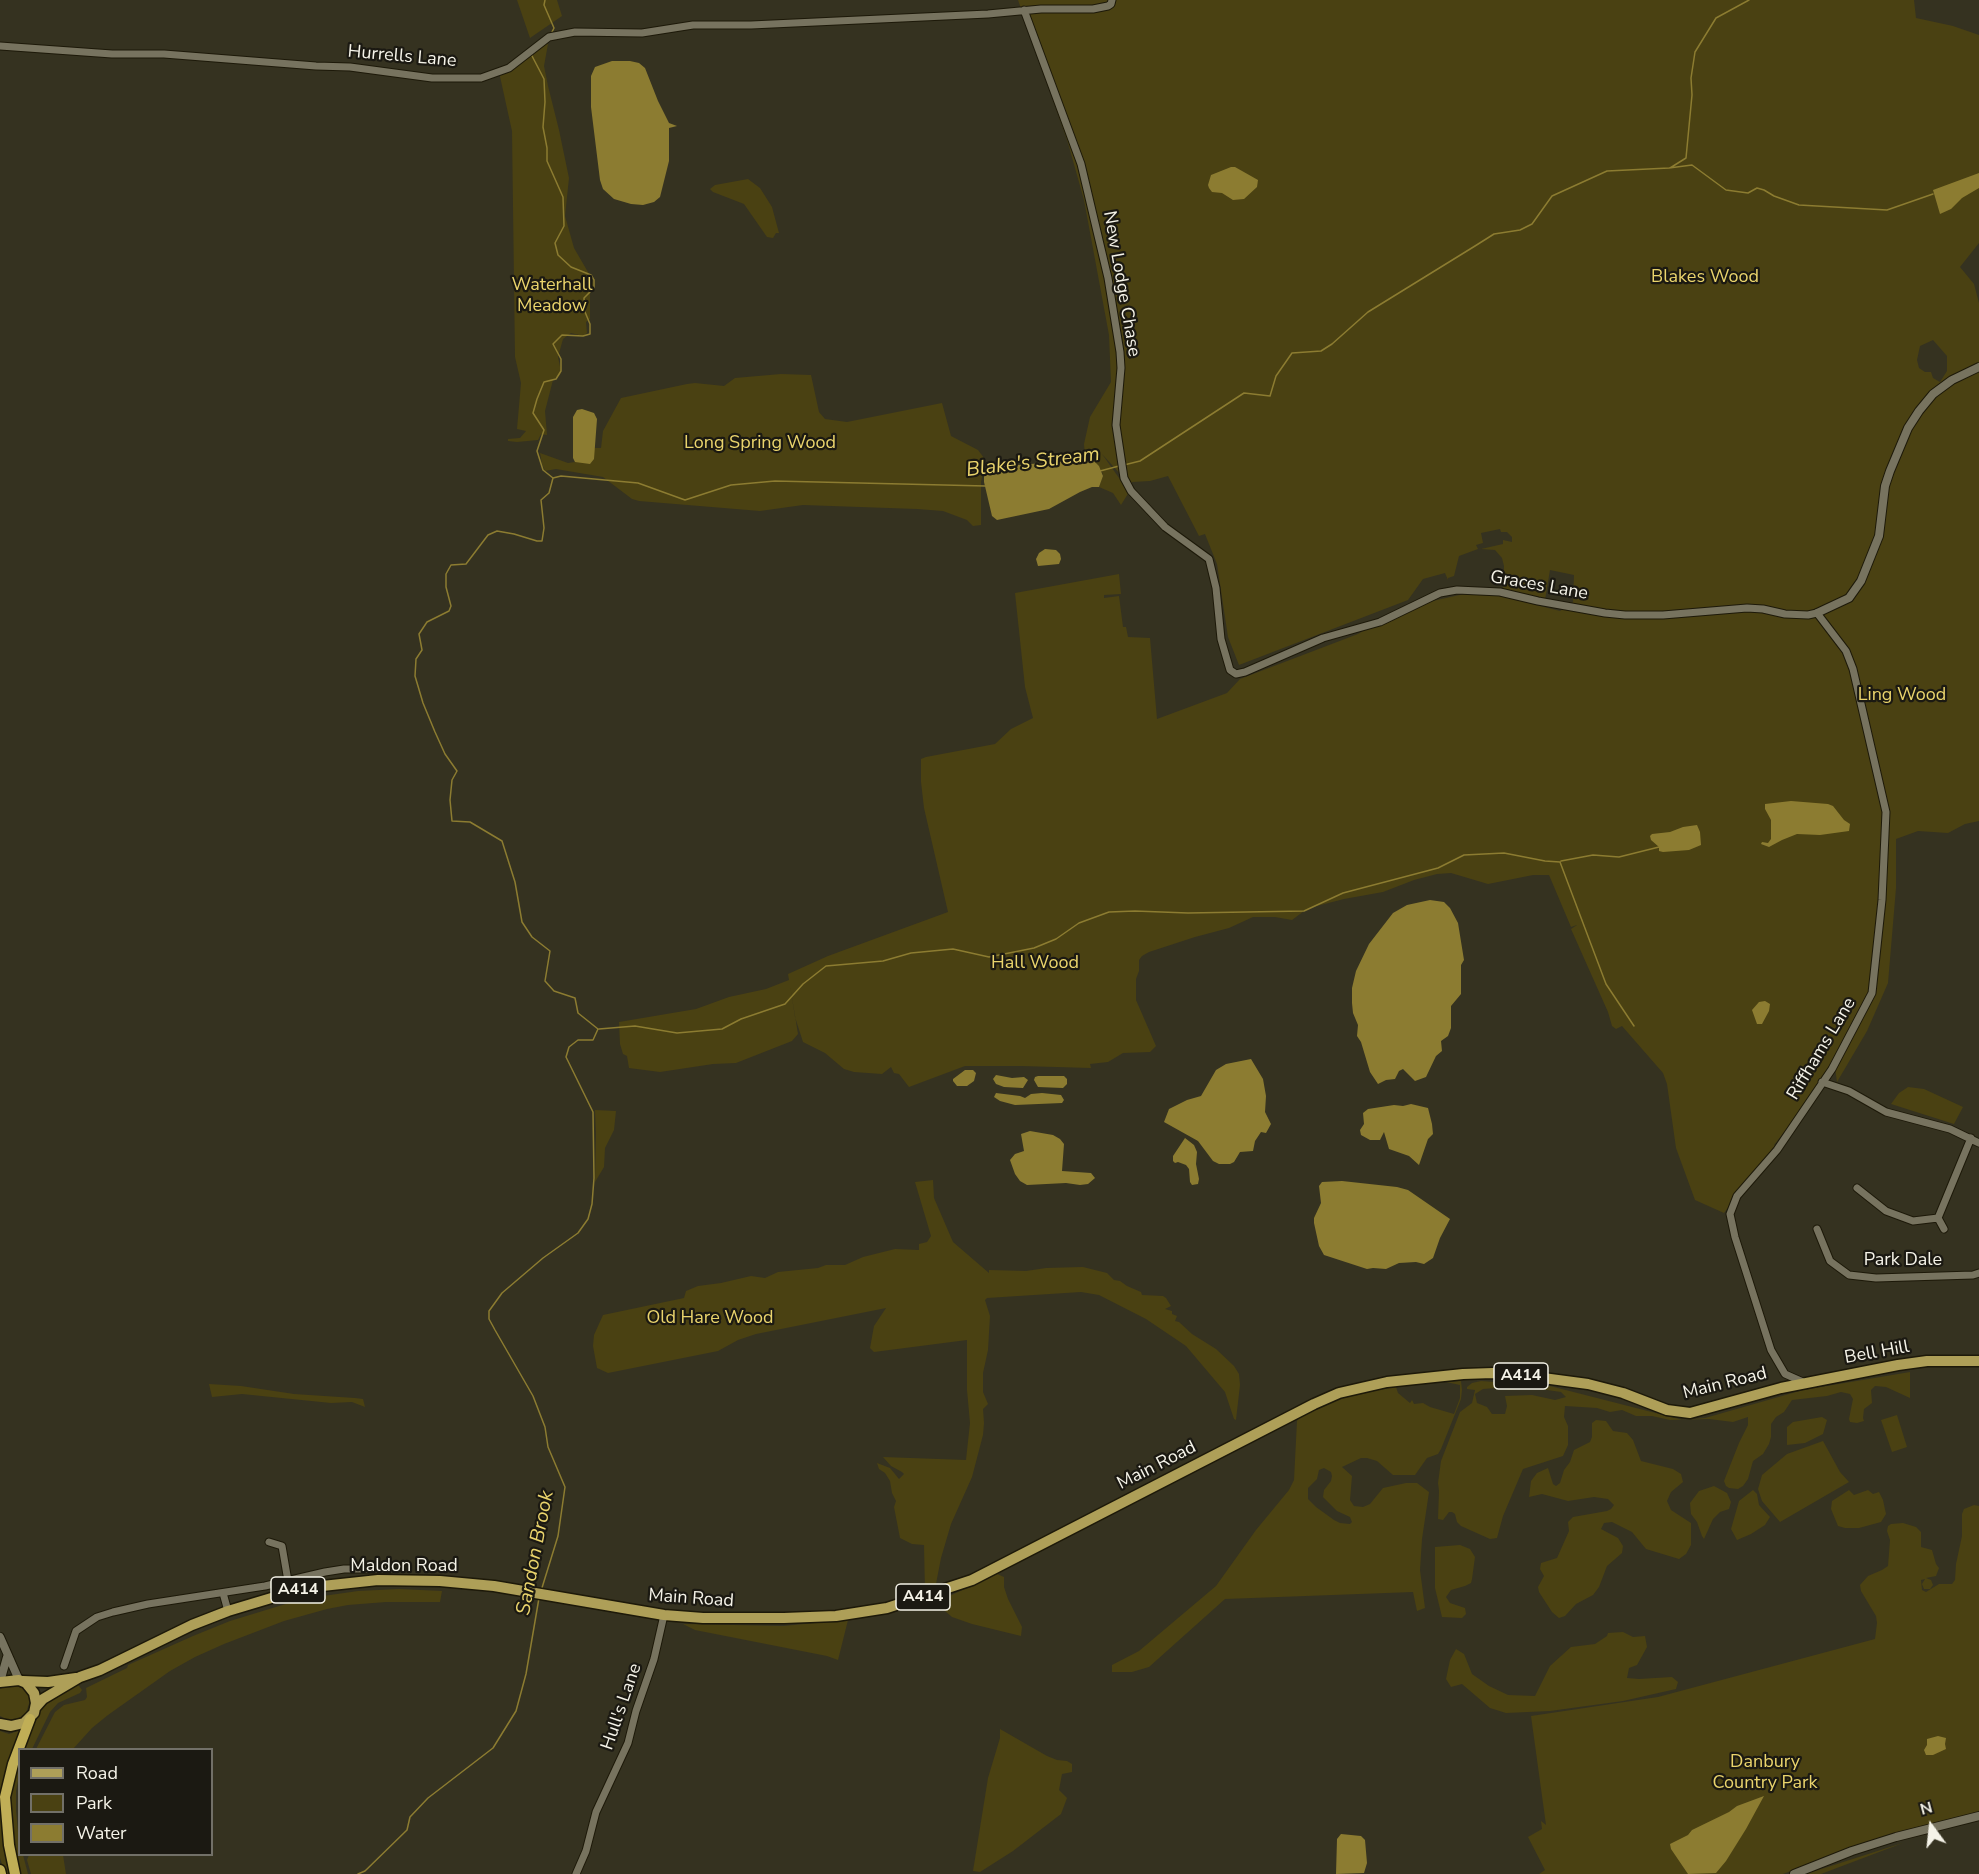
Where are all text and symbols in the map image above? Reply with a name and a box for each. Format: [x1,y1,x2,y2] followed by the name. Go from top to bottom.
[347,41,457,73] street label: Hurrells Lane
[1098,209,1144,359] street label: New Lodge Chase
[1651,267,1759,289] park label: Blakes Wood
[512,275,592,318] park label: Waterhall Meadow
[684,433,836,455] park label: Long Spring Wood
[965,443,1101,483] water label: Blake's Stream
[1488,567,1590,605] street label: Graces Lane
[1858,685,1946,707] park label: Ling Wood
[991,953,1079,975] park label: Hall Wood
[1783,994,1861,1104] street label: Riffhams Lane
[1864,1250,1942,1272] street label: Park Dale
[646,1308,774,1330] park label: Old Hare Wood
[1843,1337,1911,1369] street label: Bell Hill
[1494,1363,1548,1389] road number: A414
[1681,1363,1769,1405] street label: Main Road
[1114,1437,1200,1495] street label: Main Road
[512,1489,560,1617] water label: Sandon Brook
[350,1556,458,1578] street label: Maldon Road
[271,1577,325,1603] road number: A414
[896,1584,950,1610] road number: A414
[647,1585,735,1613] street label: Main Road
[597,1661,647,1753] street label: Hull's Lane
[18,1748,213,1856] legend
[1713,1752,1817,1794] park label: Danbury Country Park
[76,1761,118,1785] text: Road
[76,1791,112,1815] text: Park
[1901,1796,1961,1856] north arrow
[1918,1796,1935,1821] text: N
[76,1821,127,1845] text: Water

